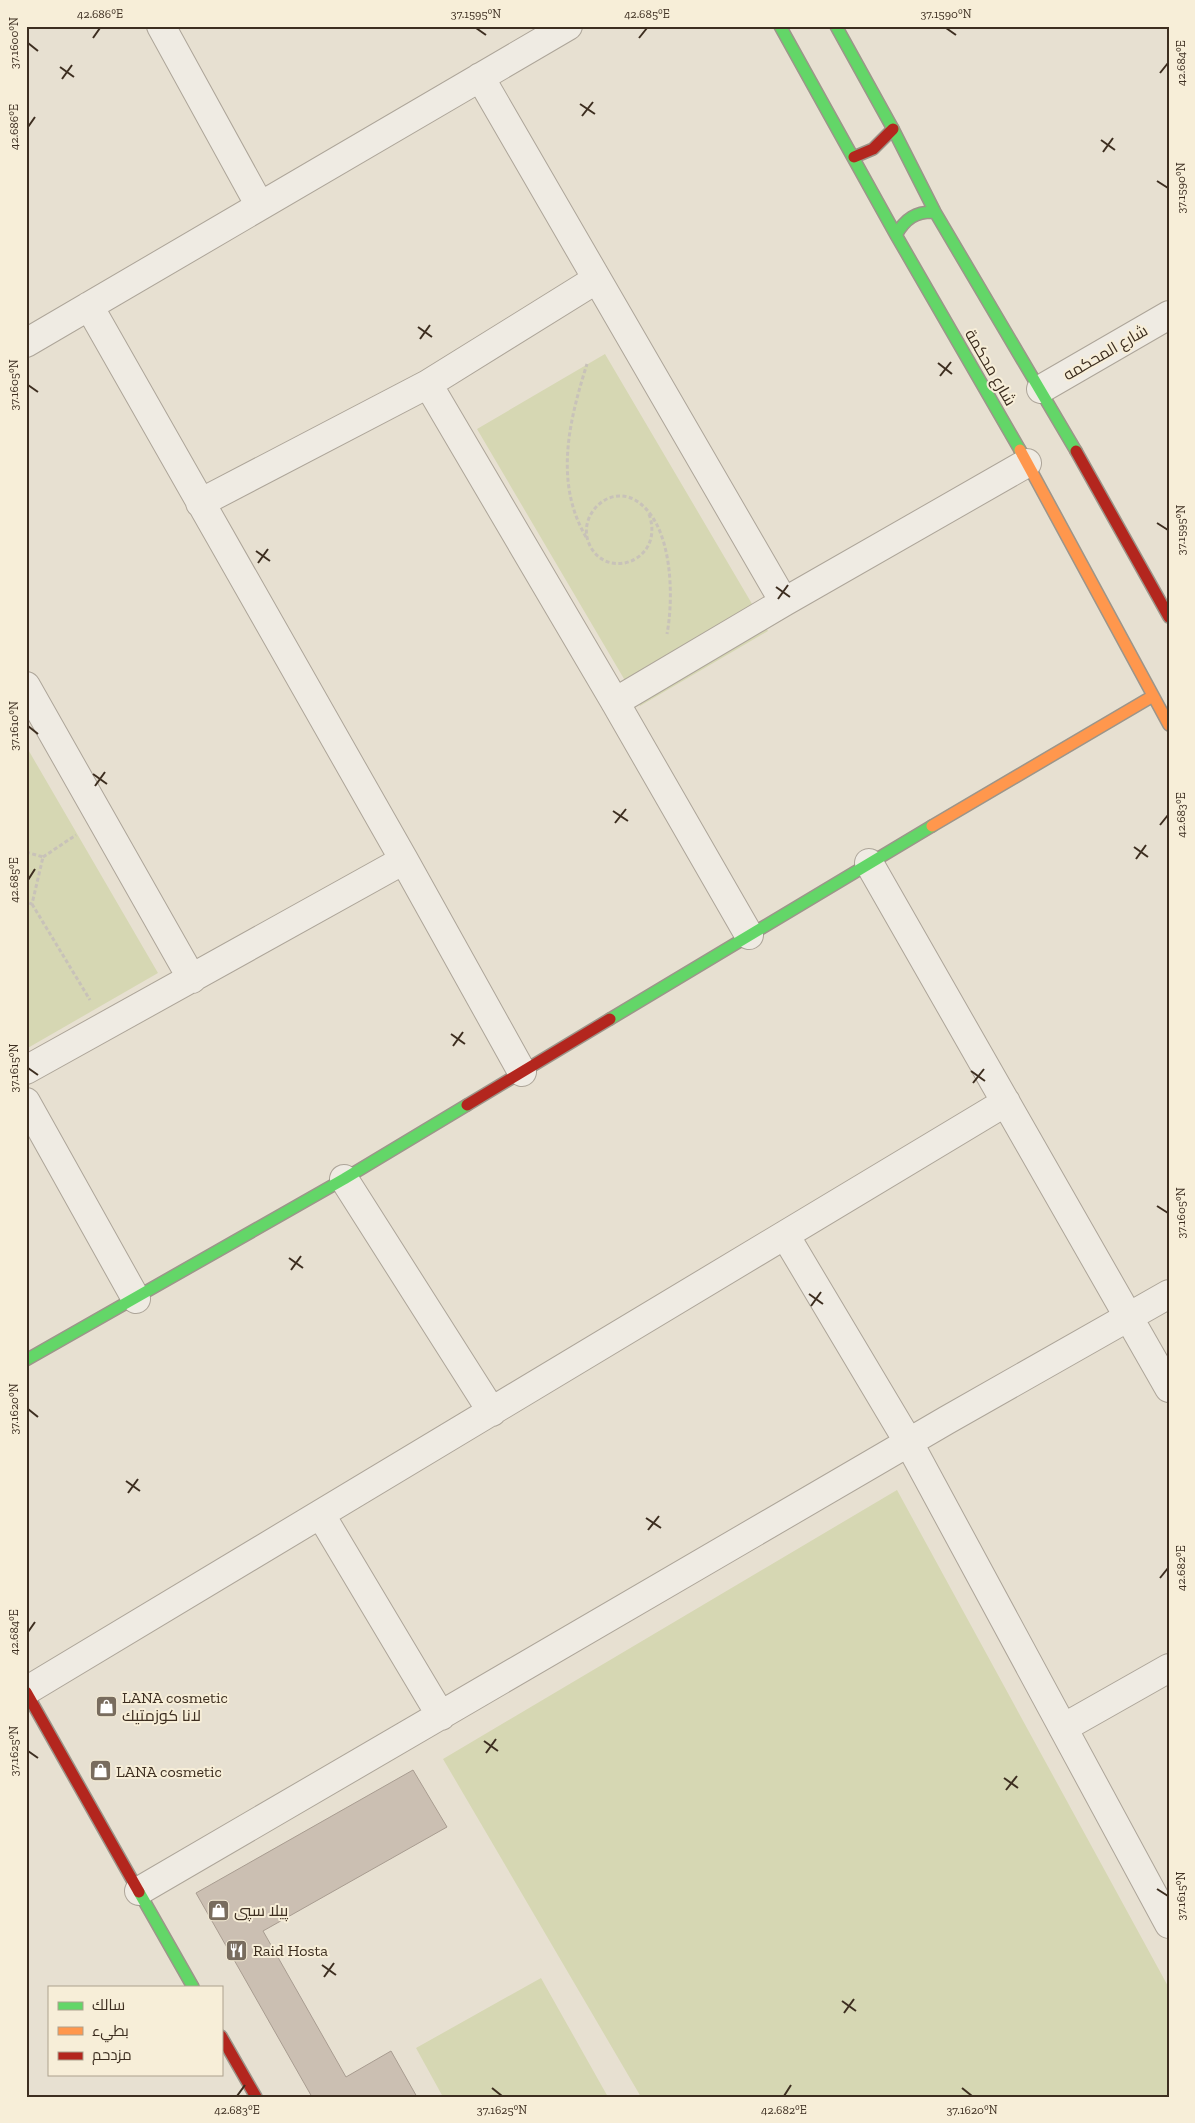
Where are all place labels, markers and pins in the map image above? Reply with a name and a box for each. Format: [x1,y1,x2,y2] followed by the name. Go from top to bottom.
[122,1688,228,1725] place label: LANA cosmetic لانا کوزمتیك
[94,1694,118,1718] shop icon: LANA cosmetic لانا کوزمتیك
[88,1759,112,1783] shop icon: LANA cosmetic
[116,1762,222,1781] place label: LANA cosmetic
[206,1898,230,1922] shop icon: پيلا سپى
[234,1901,289,1922] place label: پيلا سپى
[225,1938,249,1962] restaurant icon: Raid Hosta
[253,1941,328,1960] place label: Raid Hosta

